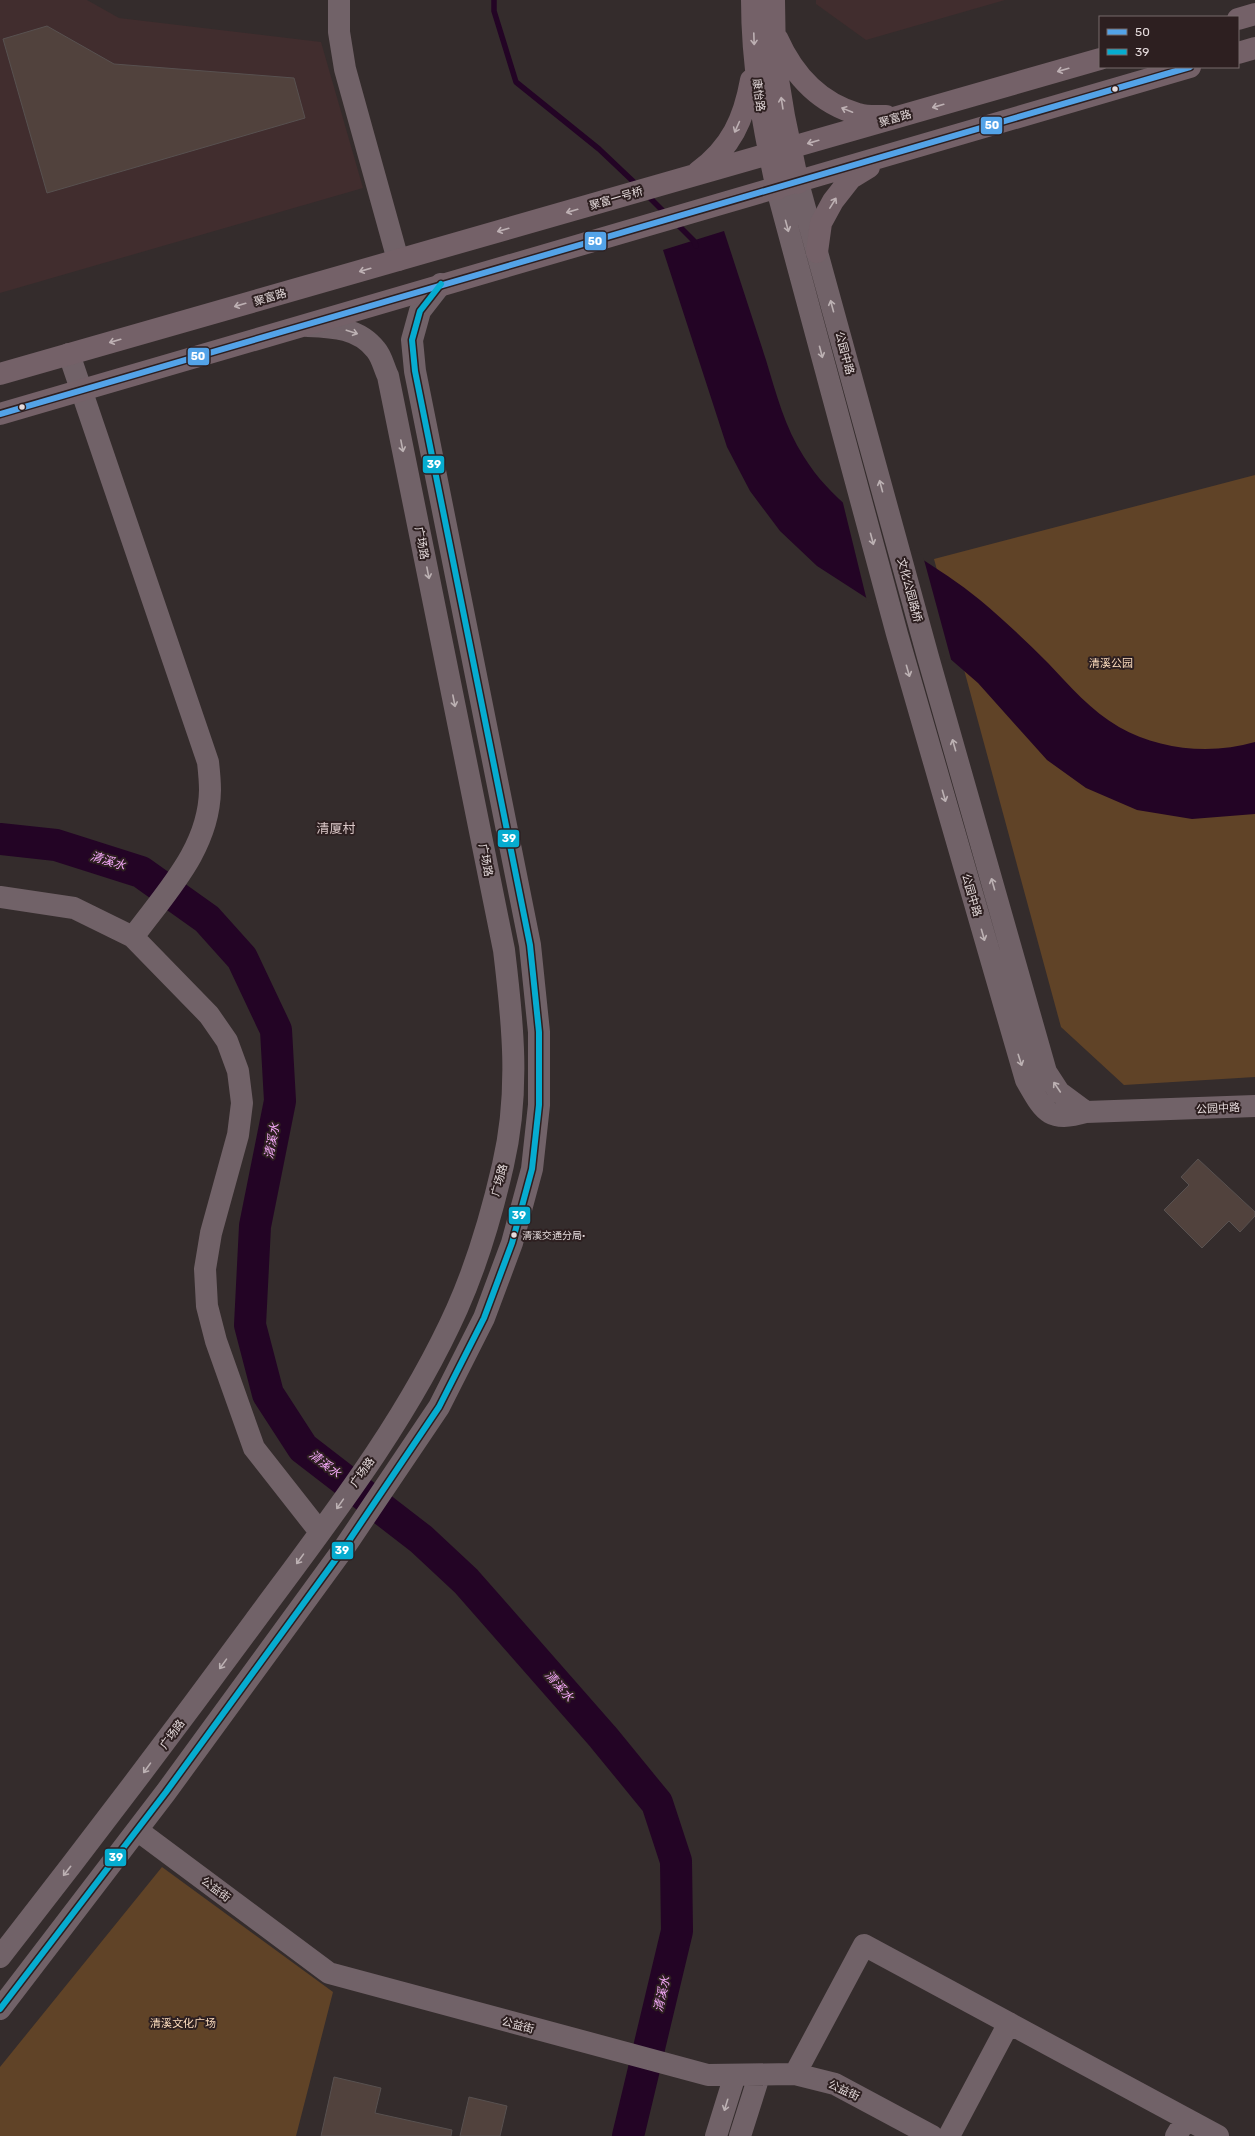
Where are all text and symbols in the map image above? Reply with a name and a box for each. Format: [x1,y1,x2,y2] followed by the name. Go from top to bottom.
[1099,16,1239,68] legend
[1135,25,1150,39] text: 50
[750,32,757,45] one-way arrow
[1135,45,1149,59] text: 39
[1056,67,1069,74] one-way arrow
[750,78,767,112] street label: 康怡路
[1110,84,1120,94] unlabelled marker
[778,97,786,110] one-way arrow
[931,103,944,110] one-way arrow
[842,106,854,113] one-way arrow
[877,108,913,129] street label: 聚富路
[980,116,1003,135] line badge: 50
[985,119,999,132] text: 50
[733,121,740,133] one-way arrow
[806,139,819,146] one-way arrow
[588,185,644,212] street label: 聚富一号桥
[829,197,837,209] one-way arrow
[566,208,579,215] one-way arrow
[784,220,792,233] one-way arrow
[497,227,510,234] one-way arrow
[584,231,607,251] line badge: 50
[588,235,602,248] text: 50
[358,267,371,274] one-way arrow
[252,287,288,308] street label: 聚富路
[828,300,835,313] one-way arrow
[233,302,246,309] one-way arrow
[346,329,359,336] one-way arrow
[833,330,856,376] street label: 公园中路
[108,338,121,345] one-way arrow
[818,345,825,358] one-way arrow
[187,347,210,366] line badge: 50
[191,350,205,363] text: 50
[17,402,27,412] unlabelled marker
[398,439,406,452] one-way arrow
[422,455,445,474] line badge: 39
[427,458,441,471] text: 39
[877,480,885,493] one-way arrow
[412,526,431,561] street label: 广场路
[869,532,876,545] one-way arrow
[895,557,924,624] street label: 文化公园路桥
[424,566,432,579] one-way arrow
[1089,657,1133,670] park label: 清溪公园
[905,665,912,678] one-way arrow
[450,694,458,707] one-way arrow
[949,739,957,752] one-way arrow
[941,790,948,803] one-way arrow
[316,821,356,836] district label: 清厦村
[497,829,520,848] line badge: 39
[502,832,516,845] text: 39
[476,843,495,878] street label: 广场路
[89,849,128,873] water label: 清溪水
[959,872,984,918] street label: 公园中路
[989,878,996,891] one-way arrow
[980,928,987,941] one-way arrow
[1017,1053,1024,1066] one-way arrow
[1053,1082,1061,1093] one-way arrow
[1196,1101,1240,1116] street label: 公园中路
[262,1121,282,1160] water label: 清溪水
[489,1163,510,1198] street label: 广场路
[508,1206,531,1225] line badge: 39
[512,1209,526,1222] text: 39
[509,1230,519,1240] marker: 清溪交通分局·
[522,1230,585,1242] place label: 清溪交通分局·
[307,1447,344,1481] water label: 清溪水
[348,1455,377,1490] street label: 广场路
[336,1498,344,1509] one-way arrow
[331,1541,354,1560] line badge: 39
[335,1544,349,1557] text: 39
[296,1553,305,1564] one-way arrow
[219,1658,228,1669] one-way arrow
[542,1668,577,1705] water label: 清溪水
[157,1717,187,1751] street label: 广场路
[142,1763,151,1774] one-way arrow
[104,1848,127,1867] line badge: 39
[109,1851,123,1864] text: 39
[63,1866,71,1877] one-way arrow
[199,1874,233,1905] street label: 公益街
[651,1974,673,2013] water label: 清溪水
[500,2015,535,2036] street label: 公益街
[150,2017,216,2030] park label: 清溪文化广场
[826,2078,861,2103] street label: 公益街
[722,2099,729,2112] one-way arrow

